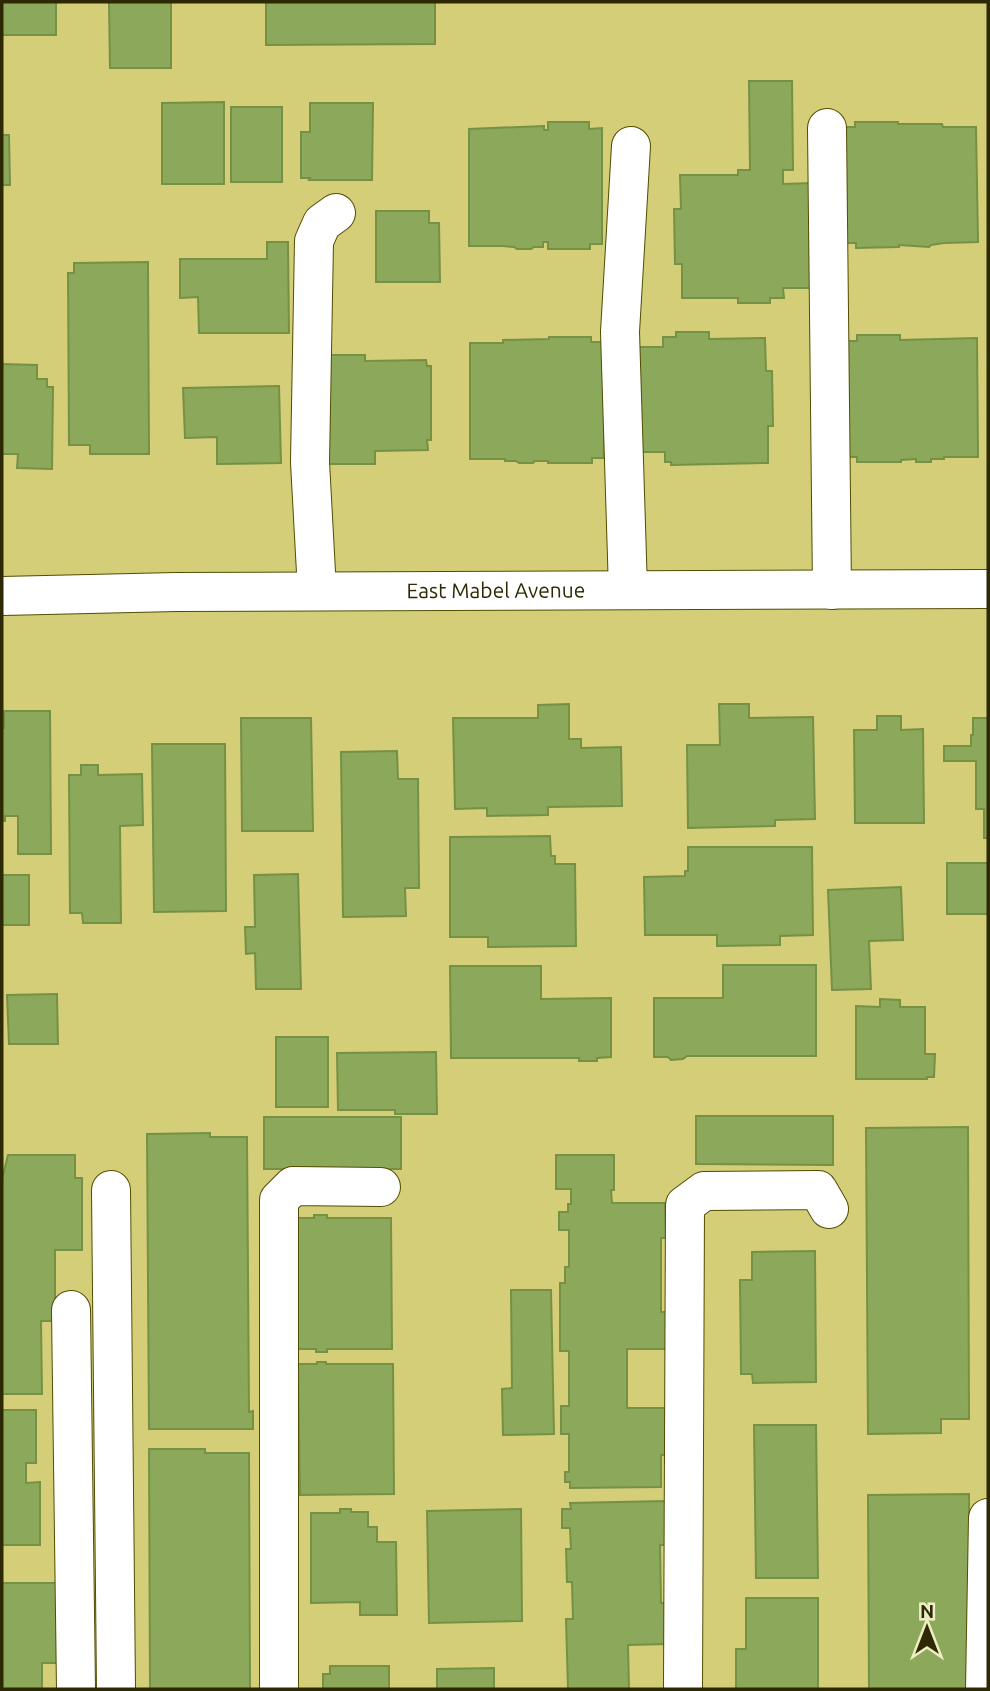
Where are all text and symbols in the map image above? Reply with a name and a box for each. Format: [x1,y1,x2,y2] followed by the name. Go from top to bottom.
[406,577,585,602] street label: East Mabel Avenue
[892,1593,962,1663] north arrow
[920,1600,934,1622] text: N

